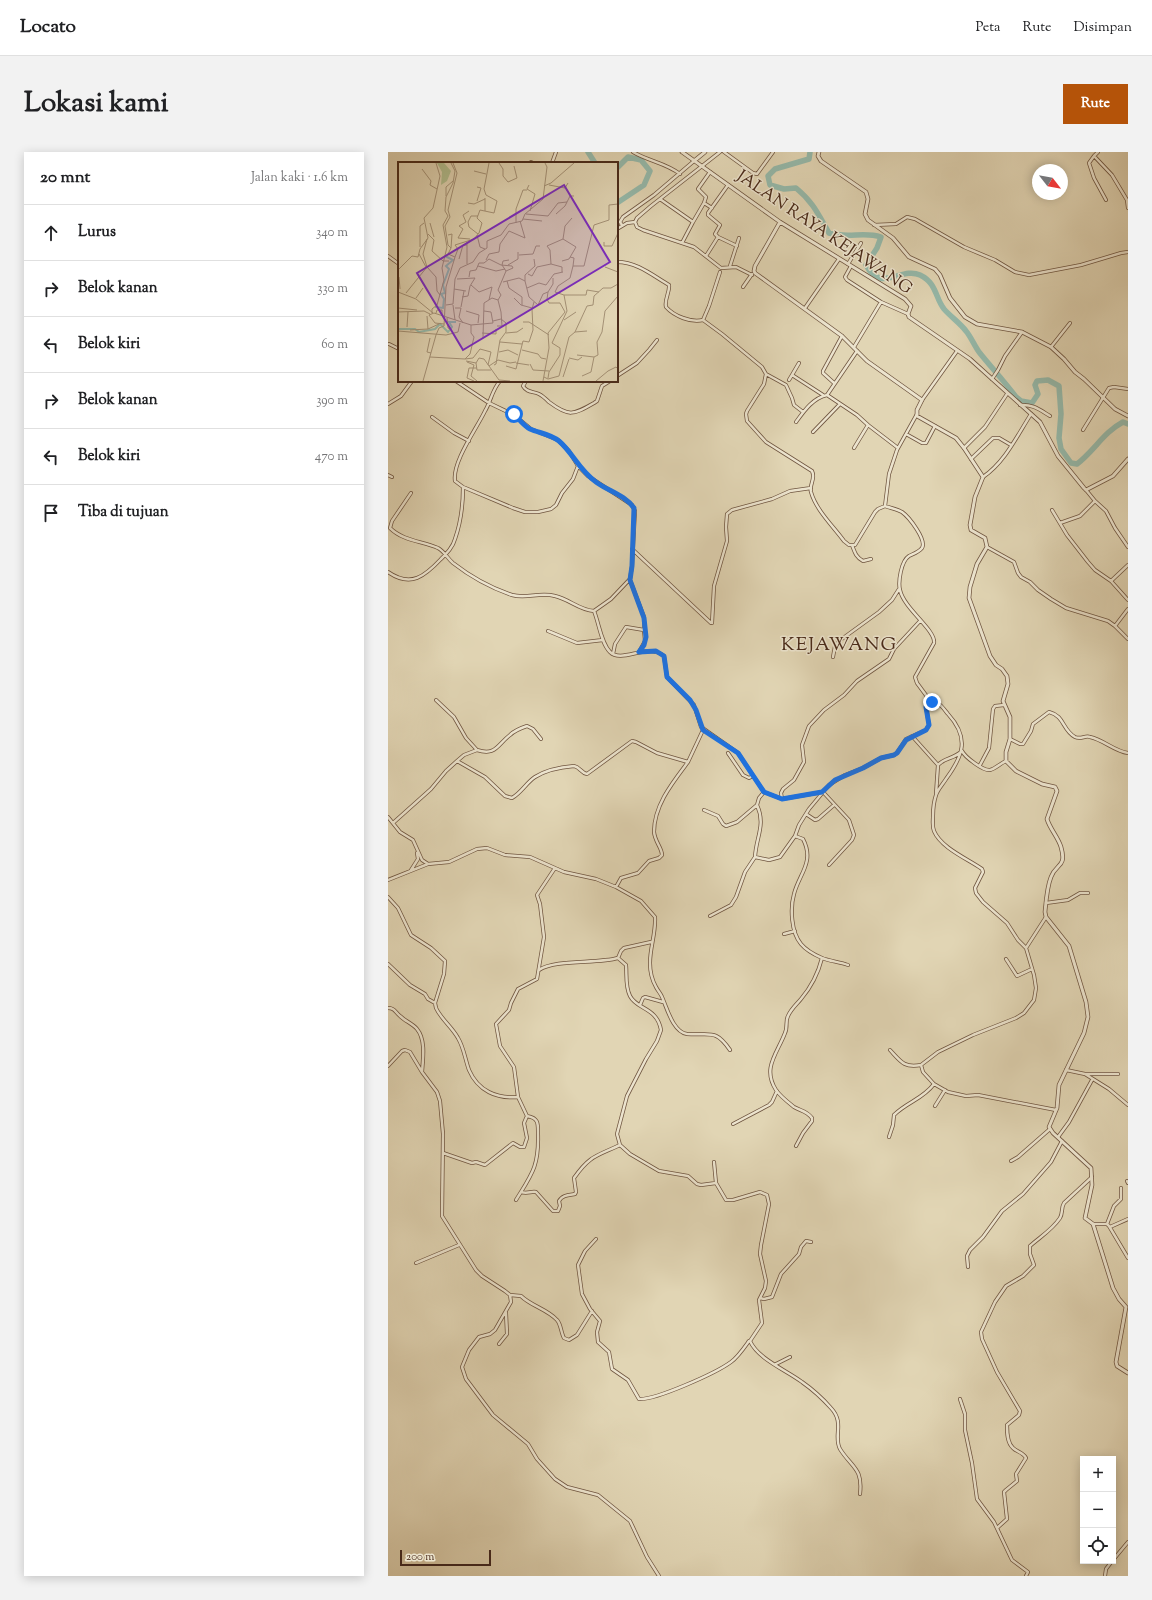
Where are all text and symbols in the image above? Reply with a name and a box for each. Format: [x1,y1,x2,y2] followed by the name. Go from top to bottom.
[20,14,76,41] text: Locato
[975,18,1000,38] text: Peta
[1022,18,1052,38] text: Rute
[1074,18,1132,38] text: Disimpan
[24,84,168,124] text: Lokasi kami
[1063,84,1128,124] button: Rute
[398,162,618,382] inset map
[1032,164,1068,200] north arrow
[731,165,917,301] street label: JALAN RAYA KEJAWANG
[40,166,90,190] text: 20 mnt
[251,169,348,187] text: Jalan kaki · 1.6 km
[40,222,62,244] icon: ahead
[78,222,116,243] text: Lurus
[316,224,348,242] text: 340 m
[40,278,62,300] icon: right
[78,278,158,299] text: Belok kanan
[317,280,348,298] text: 330 m
[40,334,62,356] icon: left
[78,334,140,355] text: Belok kiri
[321,336,348,354] text: 60 m
[40,390,62,412] icon: right
[78,390,158,411] text: Belok kanan
[316,392,348,410] text: 390 m
[505,405,523,423] route start
[40,446,62,468] icon: left
[78,446,140,467] text: Belok kiri
[315,448,348,466] text: 470 m
[40,502,62,524] icon: arrive
[78,502,169,523] text: Tiba di tujuan
[781,632,897,659] district label: KEJAWANG
[923,693,941,711] route end
[1080,1456,1116,1564] map controls
[1080,1456,1116,1492] button: +
[1080,1492,1116,1528] button: −
[1080,1528,1116,1564] button: locate
[400,1548,491,1567] scale bar
[406,1549,434,1565] text: 200 m

